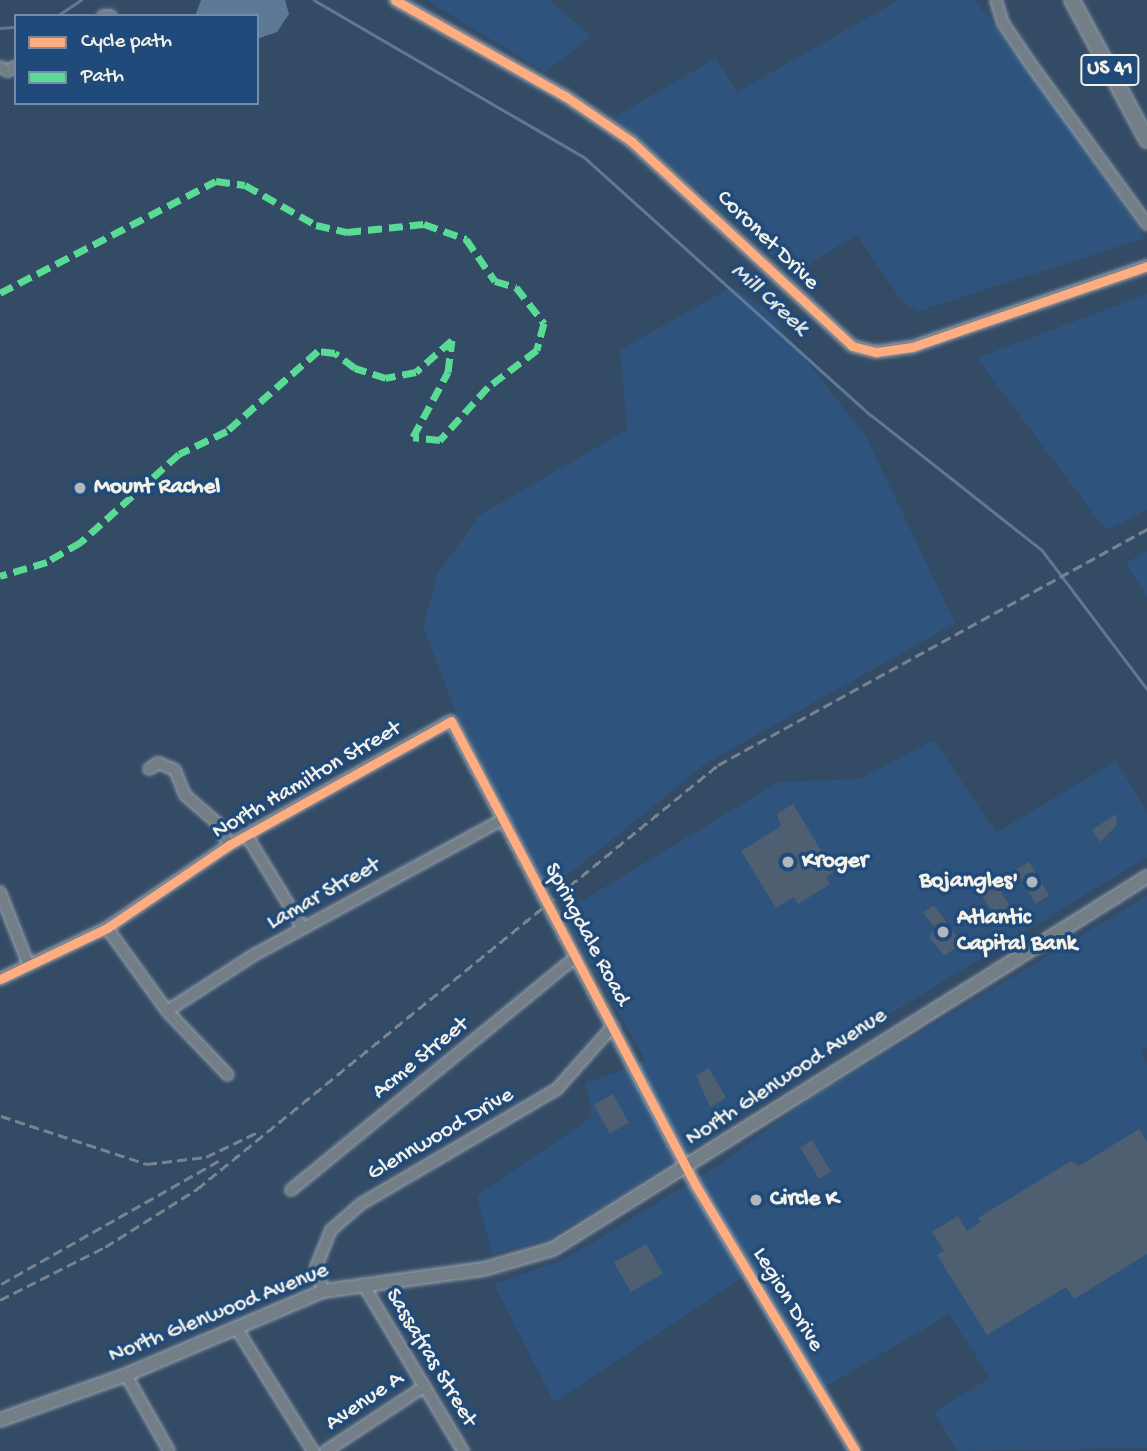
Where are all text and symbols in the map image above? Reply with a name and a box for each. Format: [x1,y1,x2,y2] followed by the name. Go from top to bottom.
[14,14,259,105] legend
[81,30,172,55] text: Cycle path
[1080,52,1140,88] road number: US 41
[81,65,124,90] text: Path
[710,185,824,297] street label: Coronet Drive
[724,257,814,343] water label: Mill Creek
[94,474,220,502] place label: Mount Rachel
[72,480,88,496] marker: Mount Rachel
[208,716,406,846] street label: North Hamilton Street
[802,848,868,876] place label: Kroger
[263,853,385,937] street label: Lamar Street
[780,854,796,870] marker: Kroger
[537,859,635,1011] street label: Springdale Road
[920,868,1018,896] place label: Bojangles'
[1024,874,1040,890] marker: Bojangles'
[957,905,1077,959] place label: Atlantic Capital Bank
[935,924,951,940] marker: Atlantic Capital Bank
[681,1003,893,1153] street label: North Glenwood Avenue
[367,1012,475,1106] street label: Acme Street
[363,1082,519,1188] street label: Glennwood Drive
[770,1186,838,1214] place label: Circle K
[748,1192,764,1208] marker: Circle K
[745,1243,829,1357] street label: Legion Drive
[105,1257,333,1371] street label: North Glenwood Avenue
[378,1284,482,1432] street label: Sassafras Street
[321,1366,409,1438] street label: Avenue A

